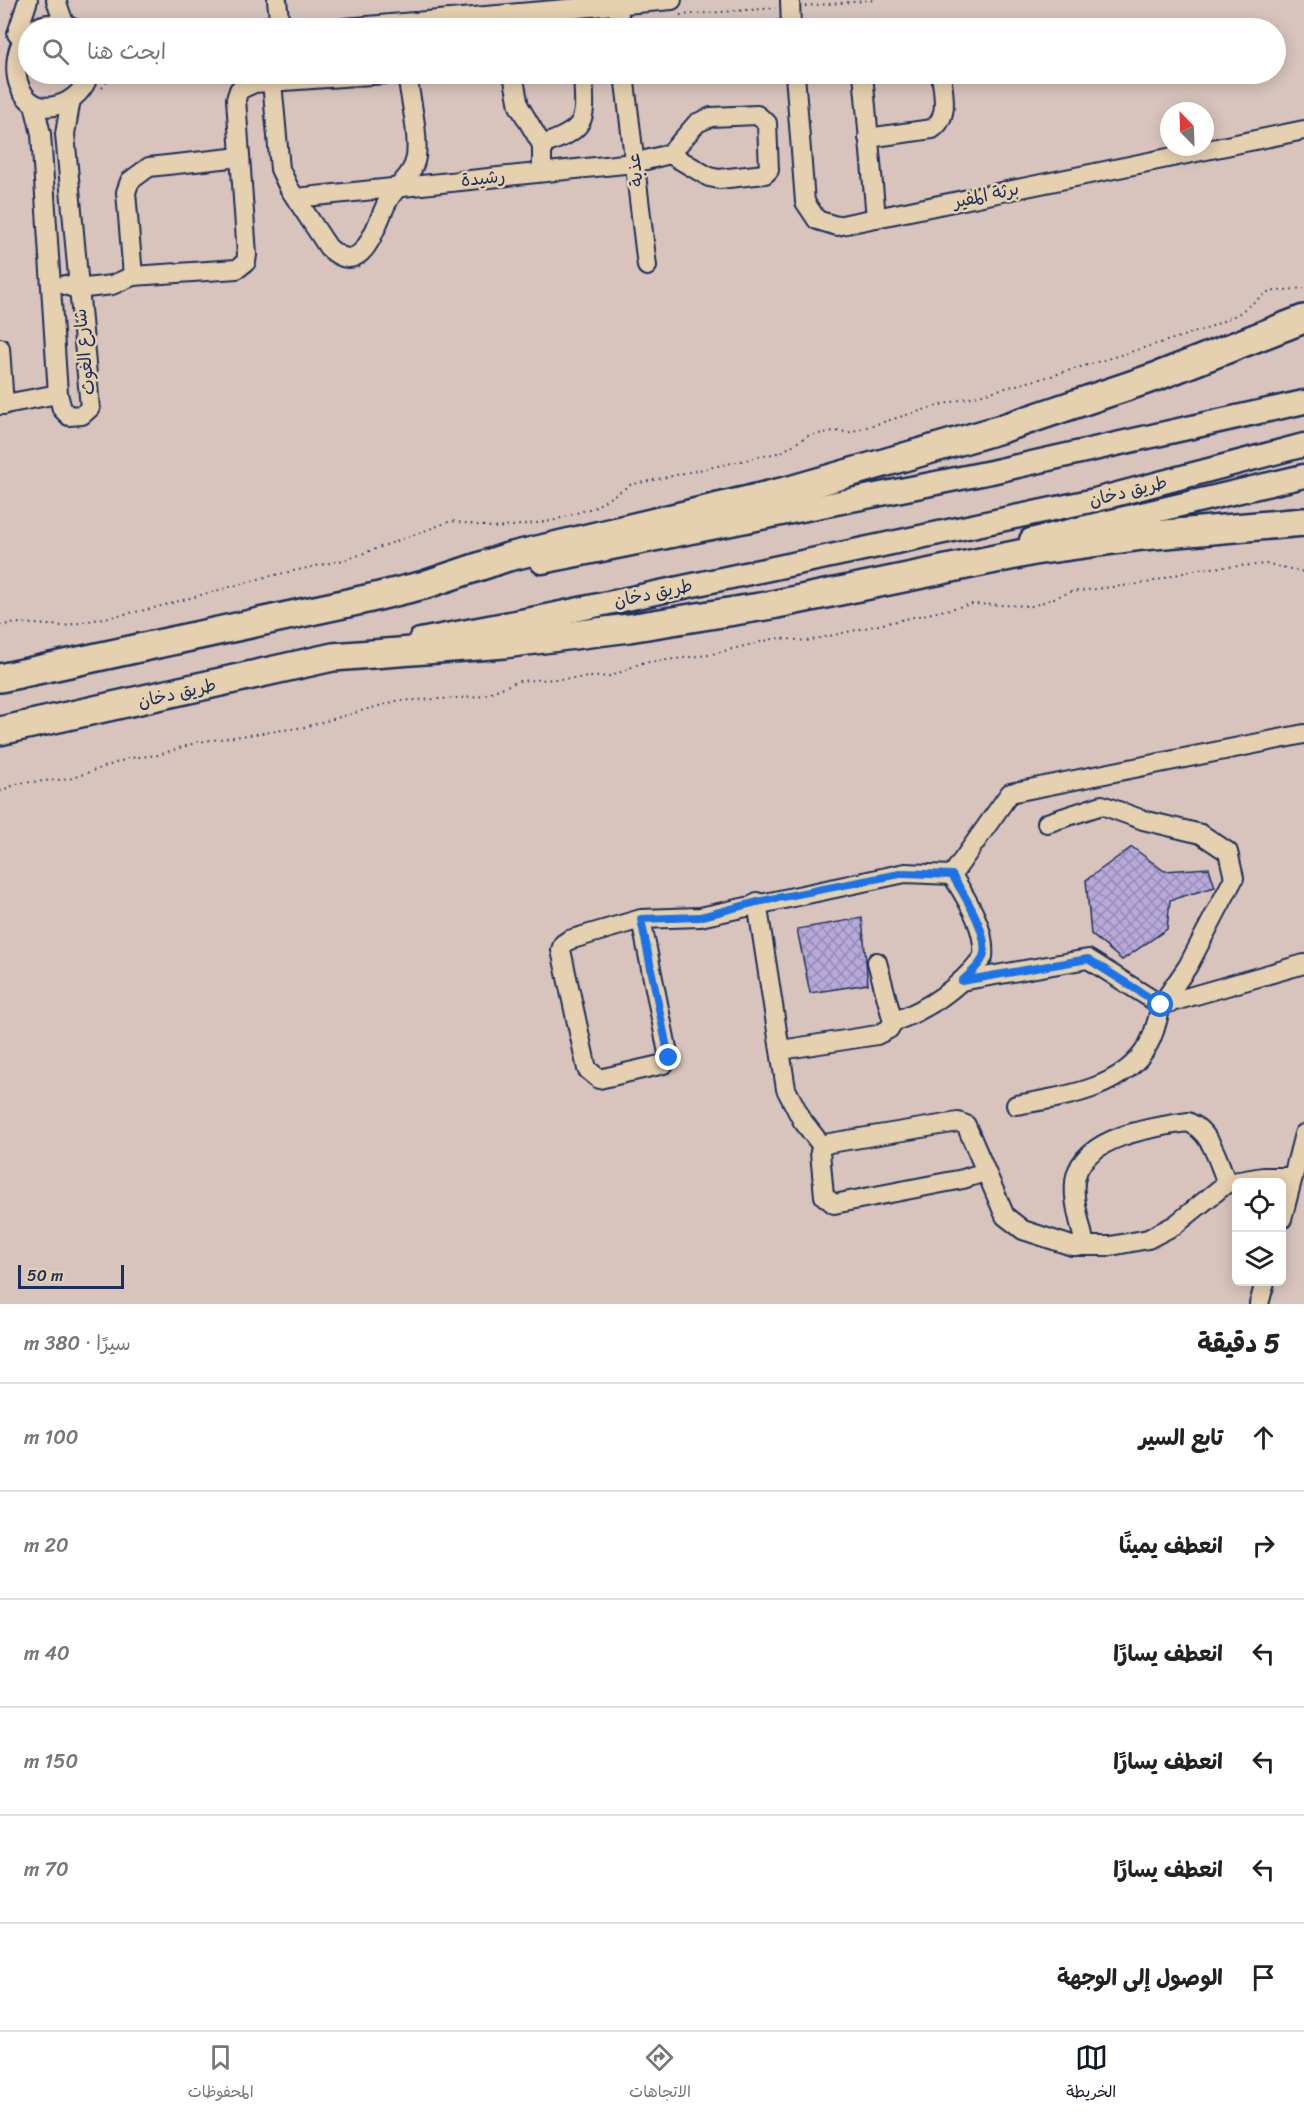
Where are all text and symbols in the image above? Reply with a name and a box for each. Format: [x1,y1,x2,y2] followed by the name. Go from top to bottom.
[18,18,1286,84] search box
[87,32,166,71] text: ابحث هنا
[39,35,72,68] icon: search
[1160,102,1214,156] north arrow
[617,151,653,189] street label: عذبة
[459,160,507,196] street label: رشيدة
[948,172,1022,218] street label: برثة المفير
[64,307,104,397] street label: شارع الغوث
[1085,466,1171,516] street label: طريق دخان
[611,569,695,617] street label: طريق دخان
[134,668,220,718] street label: طريق دخان
[1147,991,1173,1017] route start
[655,1044,681,1070] route end
[1232,1178,1286,1286] map controls
[1232,1178,1286,1232] button: locate
[1232,1232,1286,1286] button: layers
[27,1261,63,1290] text: 50 m
[18,1262,124,1290] scale bar
[1197,1320,1280,1366] text: 5 دقيقة
[24,1326,131,1361] text: سيرًا · 380 m
[1139,1418,1223,1457] text: تابع السير
[24,1420,78,1455] text: 100 m
[1247,1421,1280,1454] icon: ahead
[1119,1526,1223,1565] text: انعطف يمينًا
[24,1528,69,1563] text: 20 m
[1247,1529,1280,1562] icon: right
[1113,1634,1223,1673] text: انعطف يسارًا
[24,1636,70,1671] text: 40 m
[1247,1637,1280,1670] icon: left
[1113,1742,1223,1781] text: انعطف يسارًا
[24,1744,78,1779] text: 150 m
[1247,1745,1280,1778] icon: left
[1113,1850,1223,1889] text: انعطف يسارًا
[24,1852,69,1887] text: 70 m
[1247,1853,1280,1886] icon: left
[1057,1958,1223,1997] text: الوصول إلى الوجهة
[1247,1961,1280,1994] icon: arrive
[188,2041,254,2106] tab: المحفوظات
[629,2041,691,2106] tab: الاتجاهات
[1066,2041,1116,2106] tab: الخريطة

